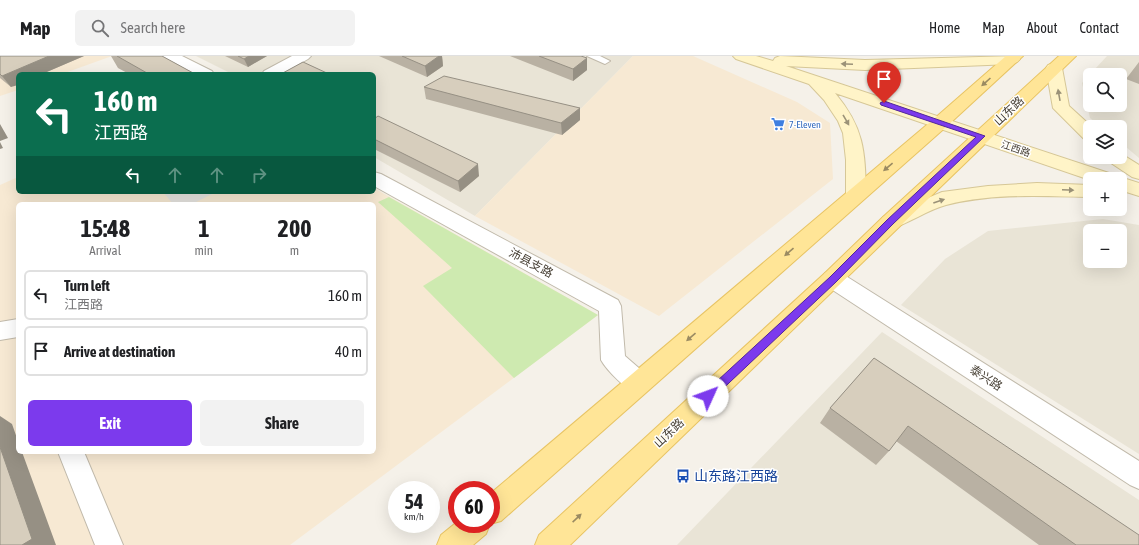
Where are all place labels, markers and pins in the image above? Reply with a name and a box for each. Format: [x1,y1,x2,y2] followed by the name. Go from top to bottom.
[867,62,901,103] pin
[770,116,786,132] supermarket icon: 7-Eleven
[789,119,821,130] place label: 7-Eleven
[675,468,691,484] bus stop icon: 山东路江西路
[694,468,778,484] place label: 山东路江西路

